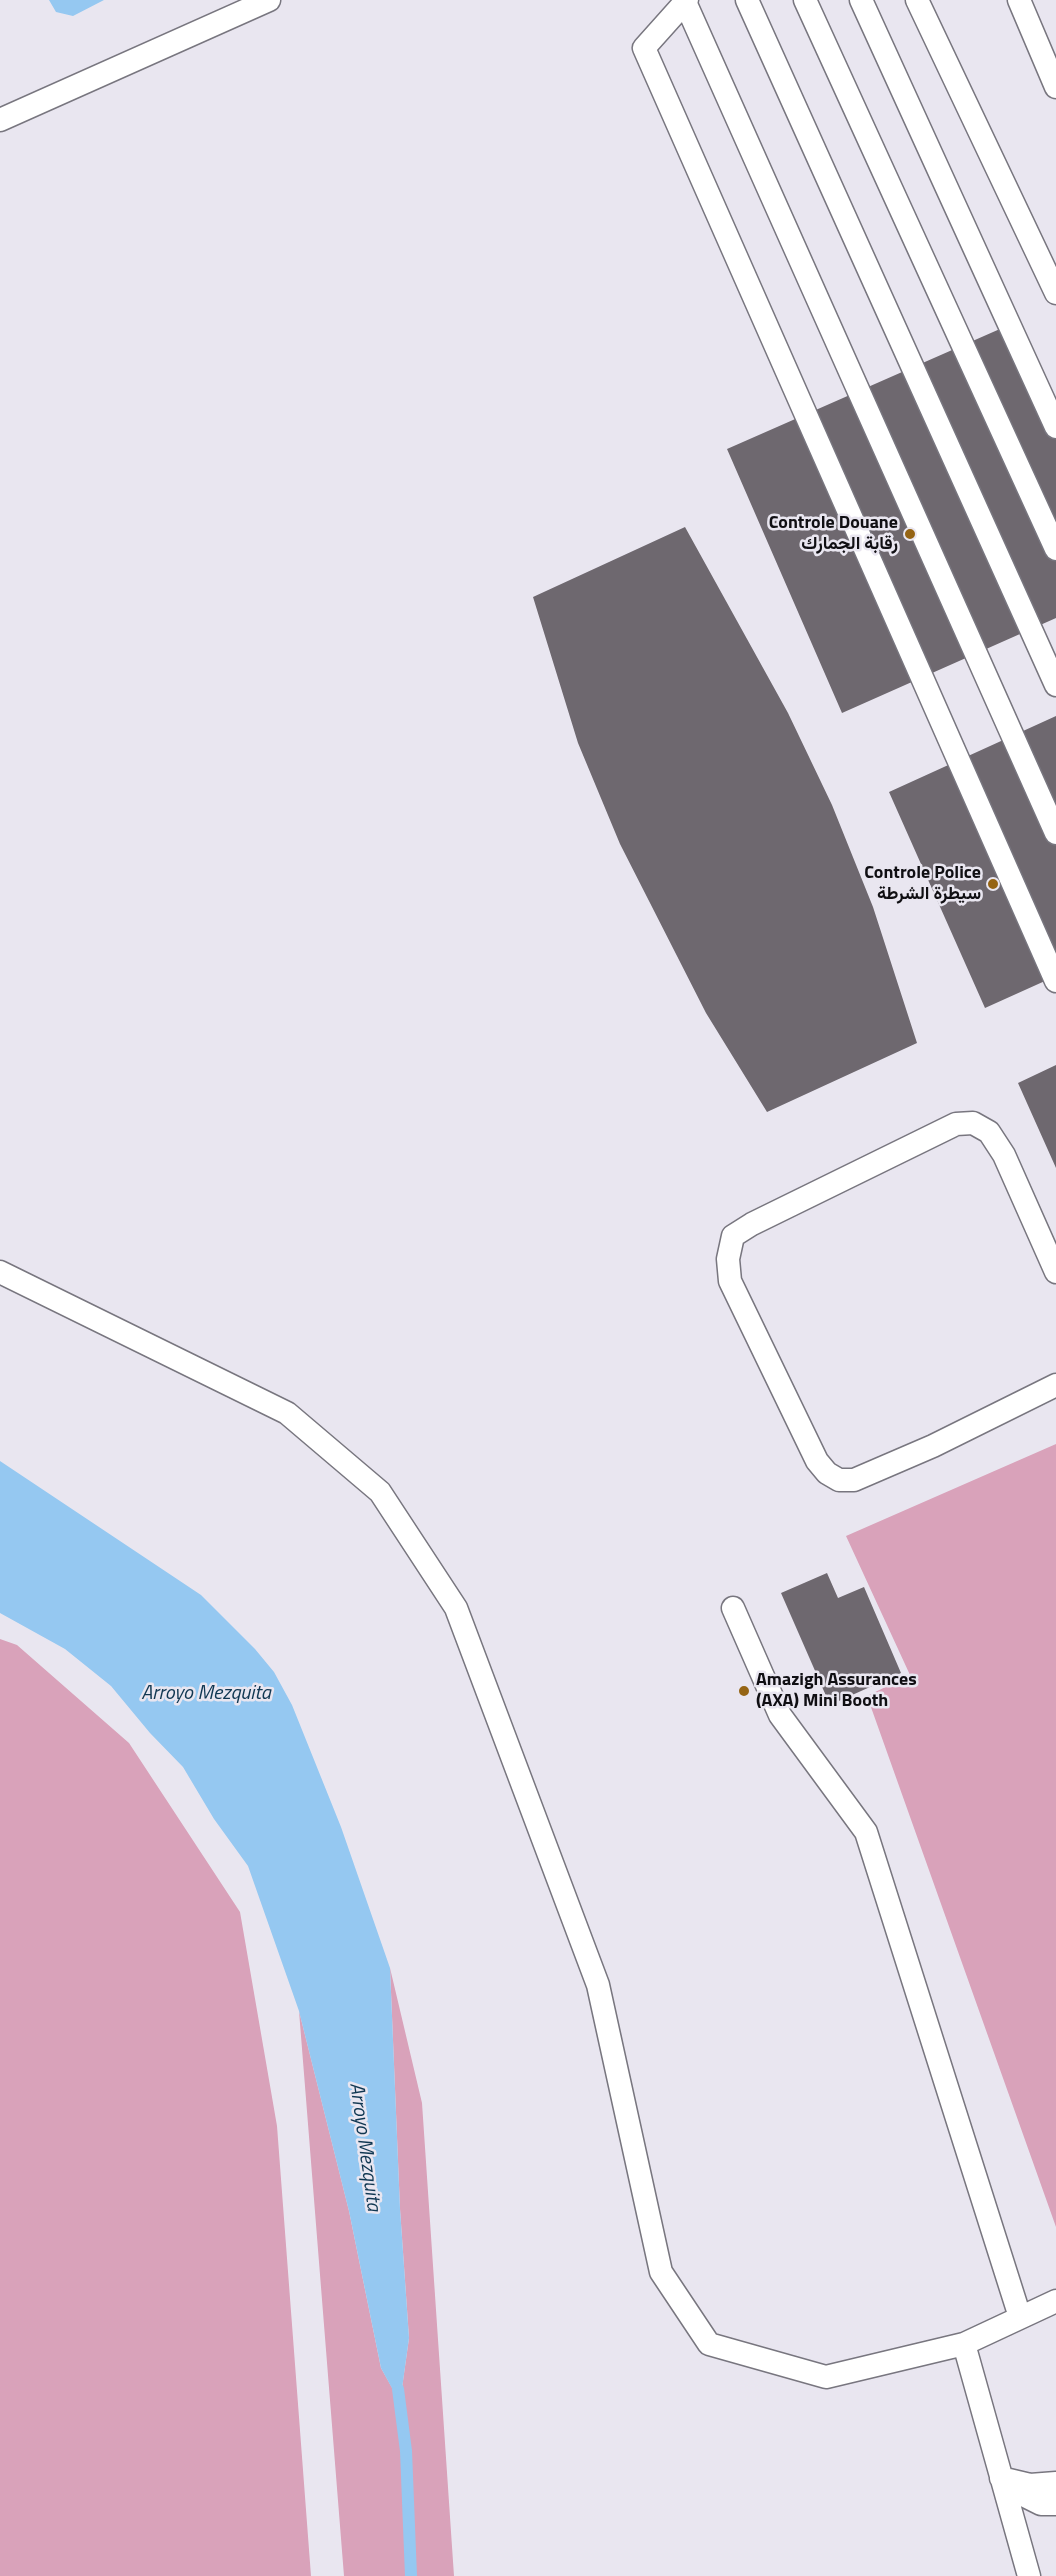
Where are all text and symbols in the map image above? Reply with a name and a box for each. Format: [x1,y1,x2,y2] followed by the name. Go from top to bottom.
[769,513,898,556] place label: Controle Douane رقابة الجمارك
[903,527,917,541] marker: Controle Douane رقابة الجمارك
[864,863,981,906] place label: Controle Police سيطرة الشرطة
[986,877,1000,891] marker: Controle Police سيطرة الشرطة
[756,1670,917,1712] place label: Amazigh Assurances (AXA) Mini Booth
[141,1682,271,1706] water label: Arroyo Mezquita
[737,1684,751,1698] marker: Amazigh Assurances (AXA) Mini Booth
[343,2081,385,2213] water label: Arroyo Mezquita

